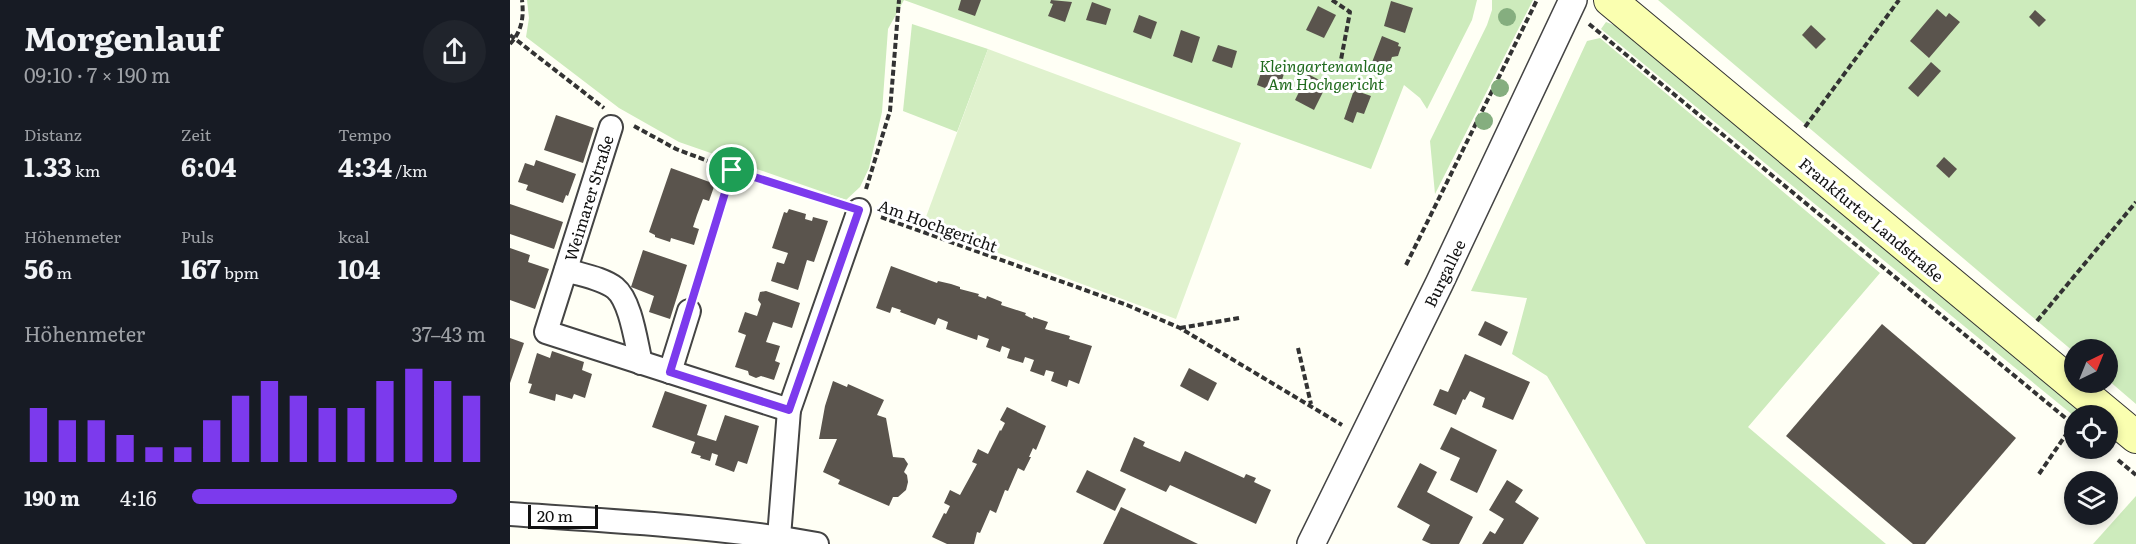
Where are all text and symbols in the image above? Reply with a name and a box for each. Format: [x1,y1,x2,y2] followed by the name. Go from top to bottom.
[24,12,221,61] text: Morgenlauf
[423,20,486,83] button: share
[1259,53,1393,95] park label: Kleingartenanlage Am Hochgericht
[24,59,170,89] text: 09:10 · 7 × 190 m
[24,122,82,146] text: Distanz
[181,122,211,146] text: Zeit
[338,122,391,146] text: Tempo
[557,132,619,264] street label: Weimarer Straße
[706,144,757,195] pin
[24,146,72,185] text: 1.33
[181,146,236,185] text: 6:04
[338,146,392,185] text: 4:34
[1794,151,1950,287] street label: Frankfurter Landstraße
[715,153,748,186] icon: arrive
[72,158,100,182] text: km
[392,158,427,182] text: /km
[875,192,1002,258] street label: Am Hochgericht
[24,224,121,248] text: Höhenmeter
[181,224,213,248] text: Puls
[338,224,370,248] text: kcal
[1417,235,1471,311] street label: Burgallee
[24,248,53,287] text: 56
[181,248,221,287] text: 167
[338,248,380,287] text: 104
[53,260,72,284] text: m
[221,260,259,284] text: bpm
[24,318,145,348] text: Höhenmeter
[412,318,486,348] text: 37–43 m
[2064,339,2118,393] north arrow
[2064,339,2118,525] map controls
[2064,405,2118,459] button: locate
[2064,471,2118,525] button: layers
[24,482,80,512] text: 190 m
[120,482,157,512] text: 4:16
[528,502,598,530] scale bar
[537,503,573,527] text: 20 m

